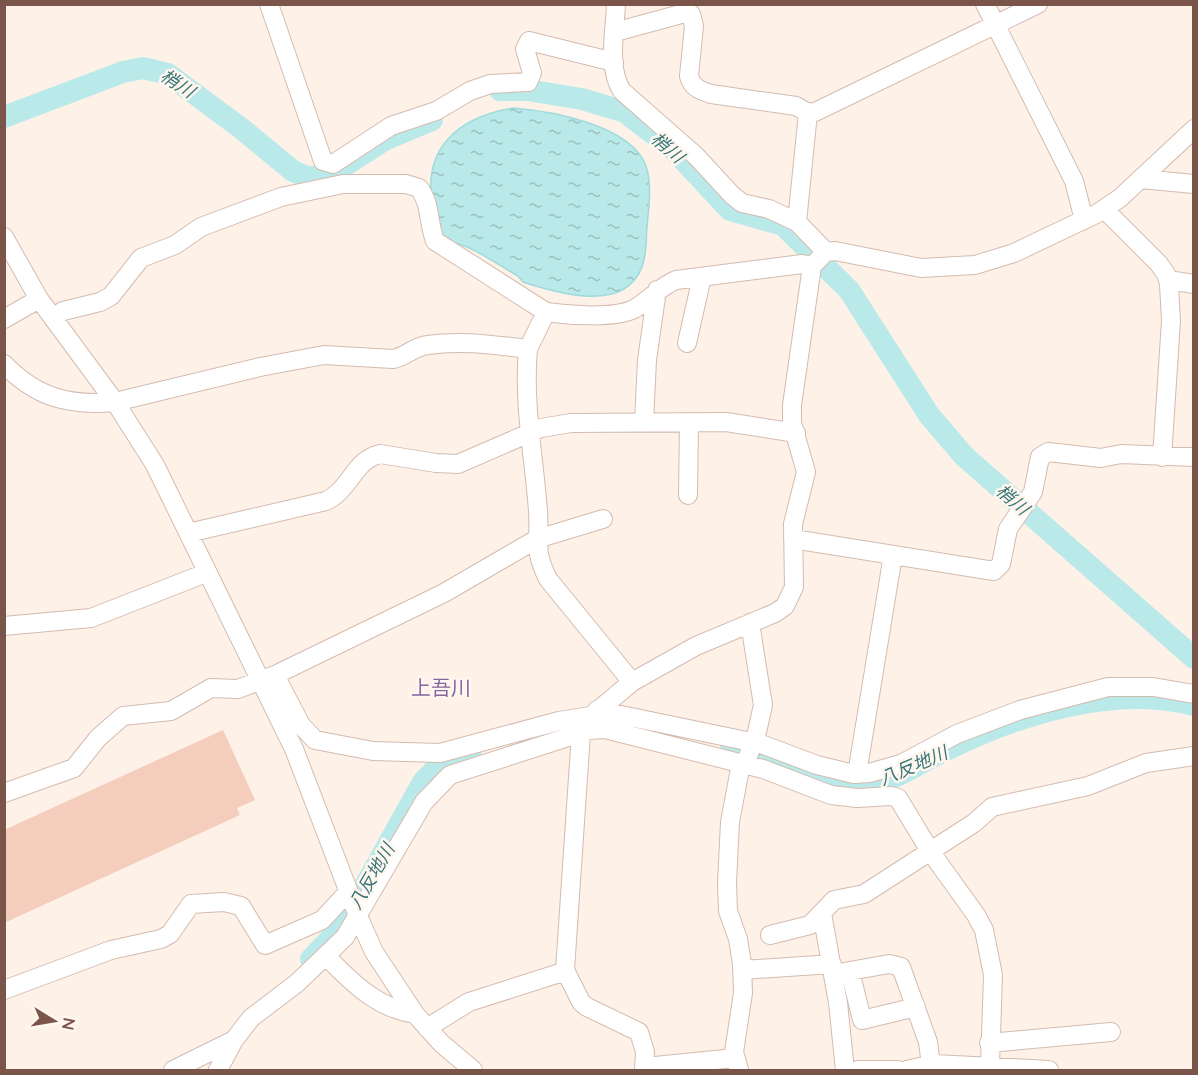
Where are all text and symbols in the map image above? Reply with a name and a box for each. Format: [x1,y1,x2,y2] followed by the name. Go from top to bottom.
[157,64,201,103] water label: 梢川
[647,127,690,168] water label: 梢川
[992,479,1035,520] water label: 梢川
[411,675,471,699] district label: 上吾川
[876,740,952,789] water label: 八反地川
[343,838,400,913] water label: 八反地川
[24,991,84,1051] north arrow
[59,1016,80,1032] text: N

